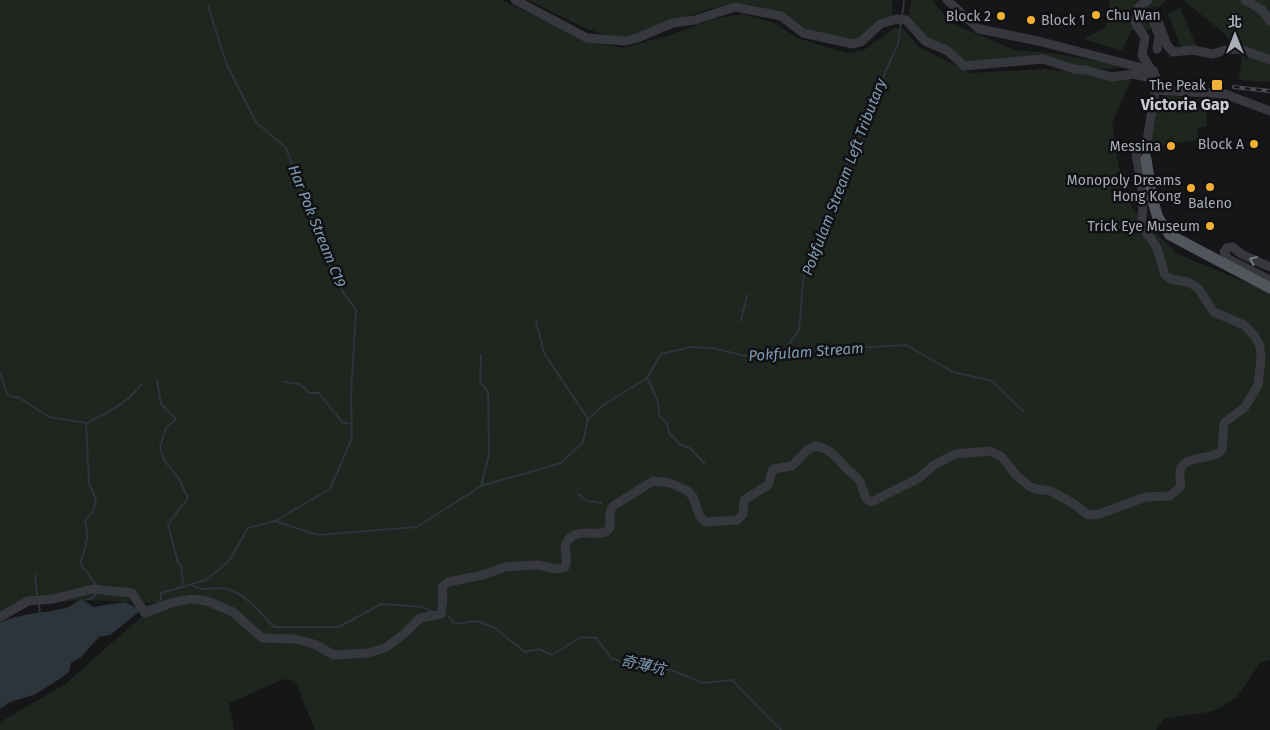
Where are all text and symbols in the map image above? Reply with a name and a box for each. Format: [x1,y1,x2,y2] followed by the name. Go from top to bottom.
[1106,7,1161,24] place label: Chu Wan
[946,8,991,25] place label: Block 2
[1090,9,1102,21] marker: Chu Wan
[995,10,1007,22] marker: Block 2
[1210,10,1260,60] north arrow
[1041,12,1085,29] place label: Block 1
[1025,14,1037,26] marker: Block 1
[1228,14,1242,31] text: 北
[798,75,890,278] water label: Pokfulam Stream Left Tributary
[1149,77,1207,94] place label: The Peak
[1210,78,1224,92] marker: The Peak
[1140,95,1229,114] district label: Victoria Gap
[1198,136,1244,153] place label: Block A
[1110,138,1161,155] place label: Messina
[1248,138,1260,150] marker: Block A
[1165,140,1177,152] marker: Messina
[284,162,350,290] water label: Har Pok Stream C19
[1067,172,1182,205] place label: Monopoly Dreams Hong Kong
[1204,181,1216,193] marker: Baleno
[1185,182,1197,194] marker: Monopoly Dreams Hong Kong
[1188,195,1232,212] place label: Baleno
[1088,218,1200,235] place label: Trick Eye Museum
[1204,220,1216,232] marker: Trick Eye Museum
[1249,255,1258,266] one-way arrow
[748,339,864,365] water label: Pokfulam Stream
[619,652,669,679] water label: 奇薄坑

